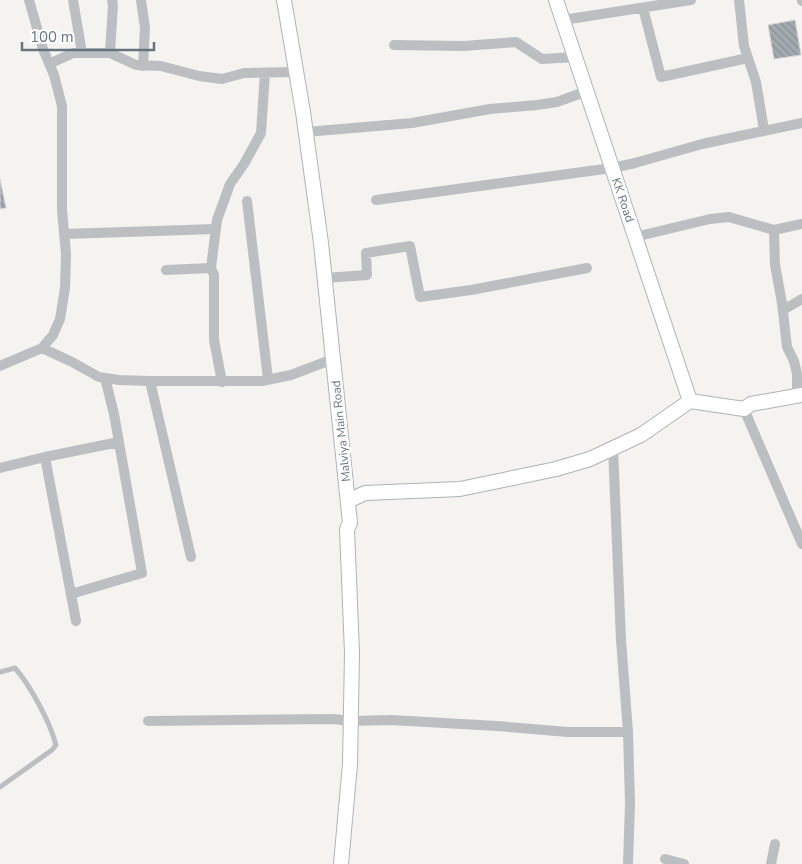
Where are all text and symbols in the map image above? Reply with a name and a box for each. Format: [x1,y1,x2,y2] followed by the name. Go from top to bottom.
[22,20,155,52] scale bar
[30,27,74,47] text: 100 m
[608,176,638,224] street label: KK Road
[328,380,354,482] street label: Malviya Main Road

